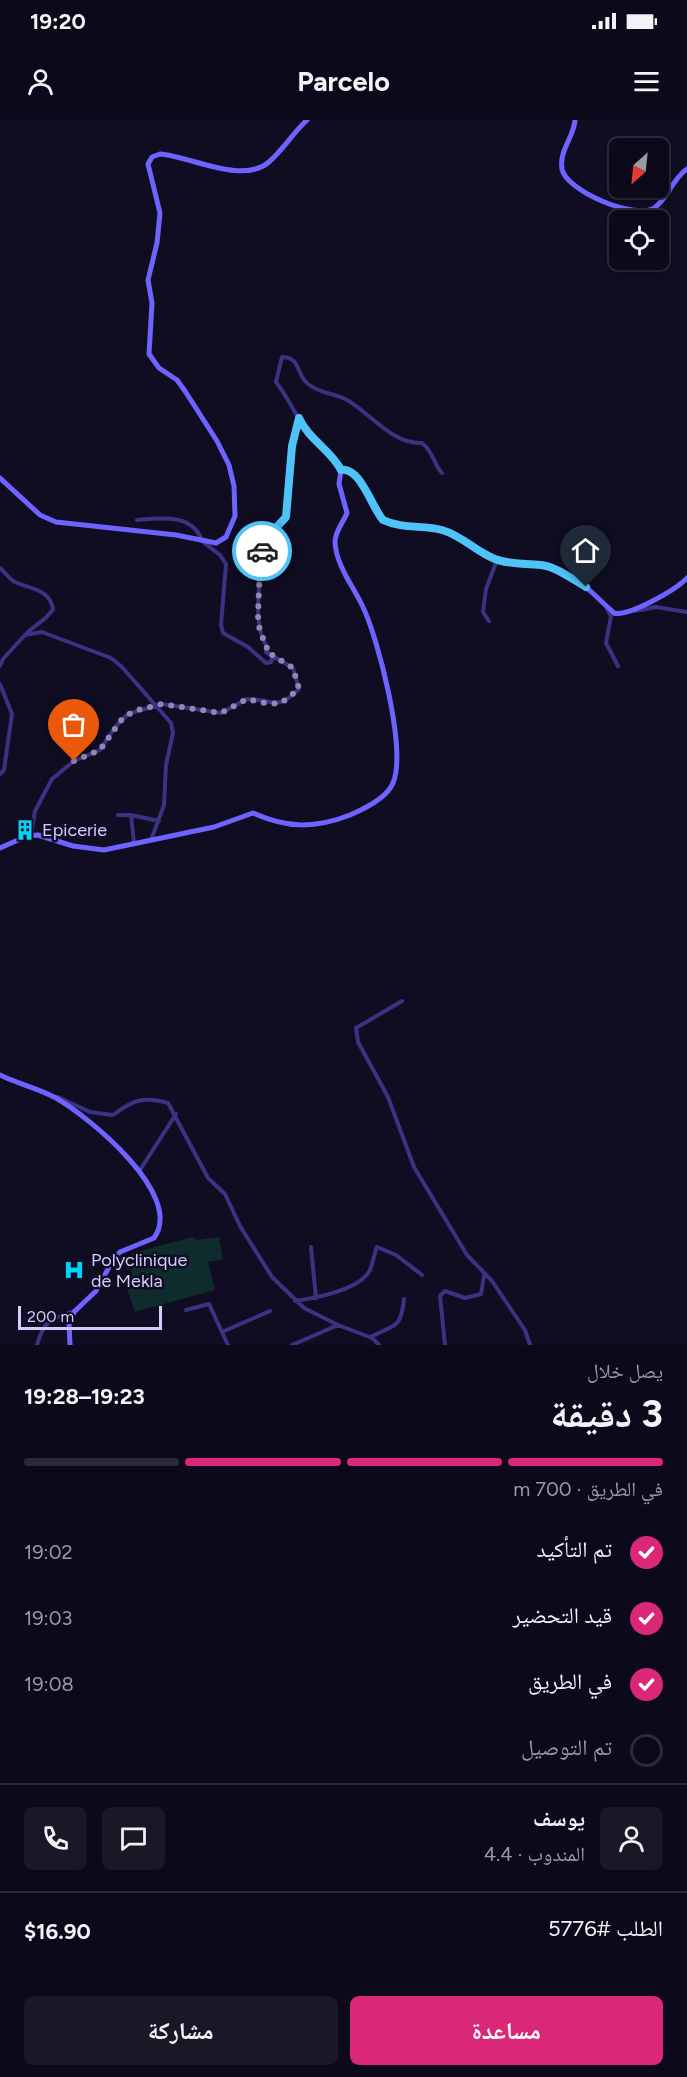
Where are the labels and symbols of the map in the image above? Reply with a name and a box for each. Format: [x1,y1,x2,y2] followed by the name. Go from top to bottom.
[609,138,669,198] north arrow
[232,521,292,581] courier
[560,525,611,587] pin
[48,699,99,761] pin
[13,818,37,842] building icon: Epicerie
[42,819,107,841] place label: Epicerie
[91,1249,187,1292] place label: Polyclinique de Mekla
[62,1258,86,1282] hospital icon: Polyclinique de Mekla
[18,1303,162,1330] scale bar

